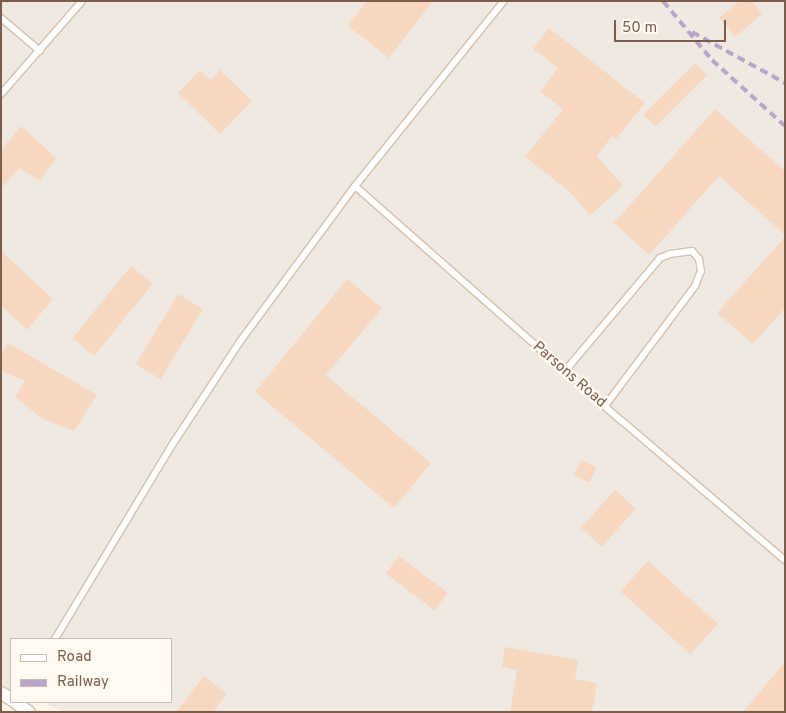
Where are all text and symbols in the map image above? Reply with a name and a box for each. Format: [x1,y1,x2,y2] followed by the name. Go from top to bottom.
[616,10,728,42] scale bar
[622,19,657,38] text: 50 m
[528,338,610,412] street label: Parsons Road
[10,638,172,703] legend
[57,648,92,667] text: Road
[57,673,109,692] text: Railway

